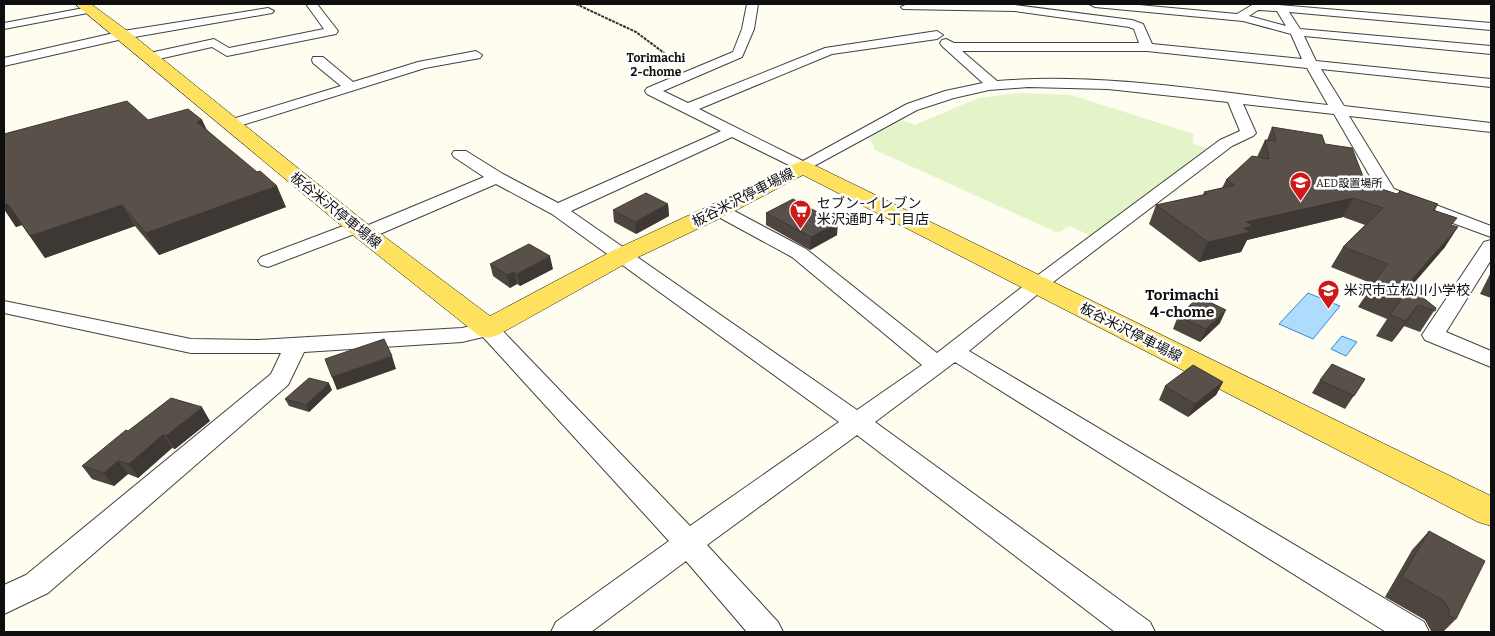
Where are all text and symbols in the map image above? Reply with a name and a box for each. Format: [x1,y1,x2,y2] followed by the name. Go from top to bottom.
[627,51,686,79] district label: Torimachi 2-chome
[689,164,797,230] street label: 板谷米沢停車場線
[287,169,385,252] street label: 板谷米沢停車場線
[1288,171,1312,202] school or university icon: AED設置場所
[1316,177,1383,190] place label: AED設置場所
[817,195,929,228] place label: セブン-イレブン 米沢通町４丁目店
[789,199,813,230] supermarket icon: セブン-イレブン 米沢通町４丁目店
[1316,278,1340,309] school or university icon: 米沢市立松川小学校
[1344,282,1470,299] place label: 米沢市立松川小学校
[1145,286,1219,321] district label: Torimachi 4-chome
[1077,299,1185,365] street label: 板谷米沢停車場線

